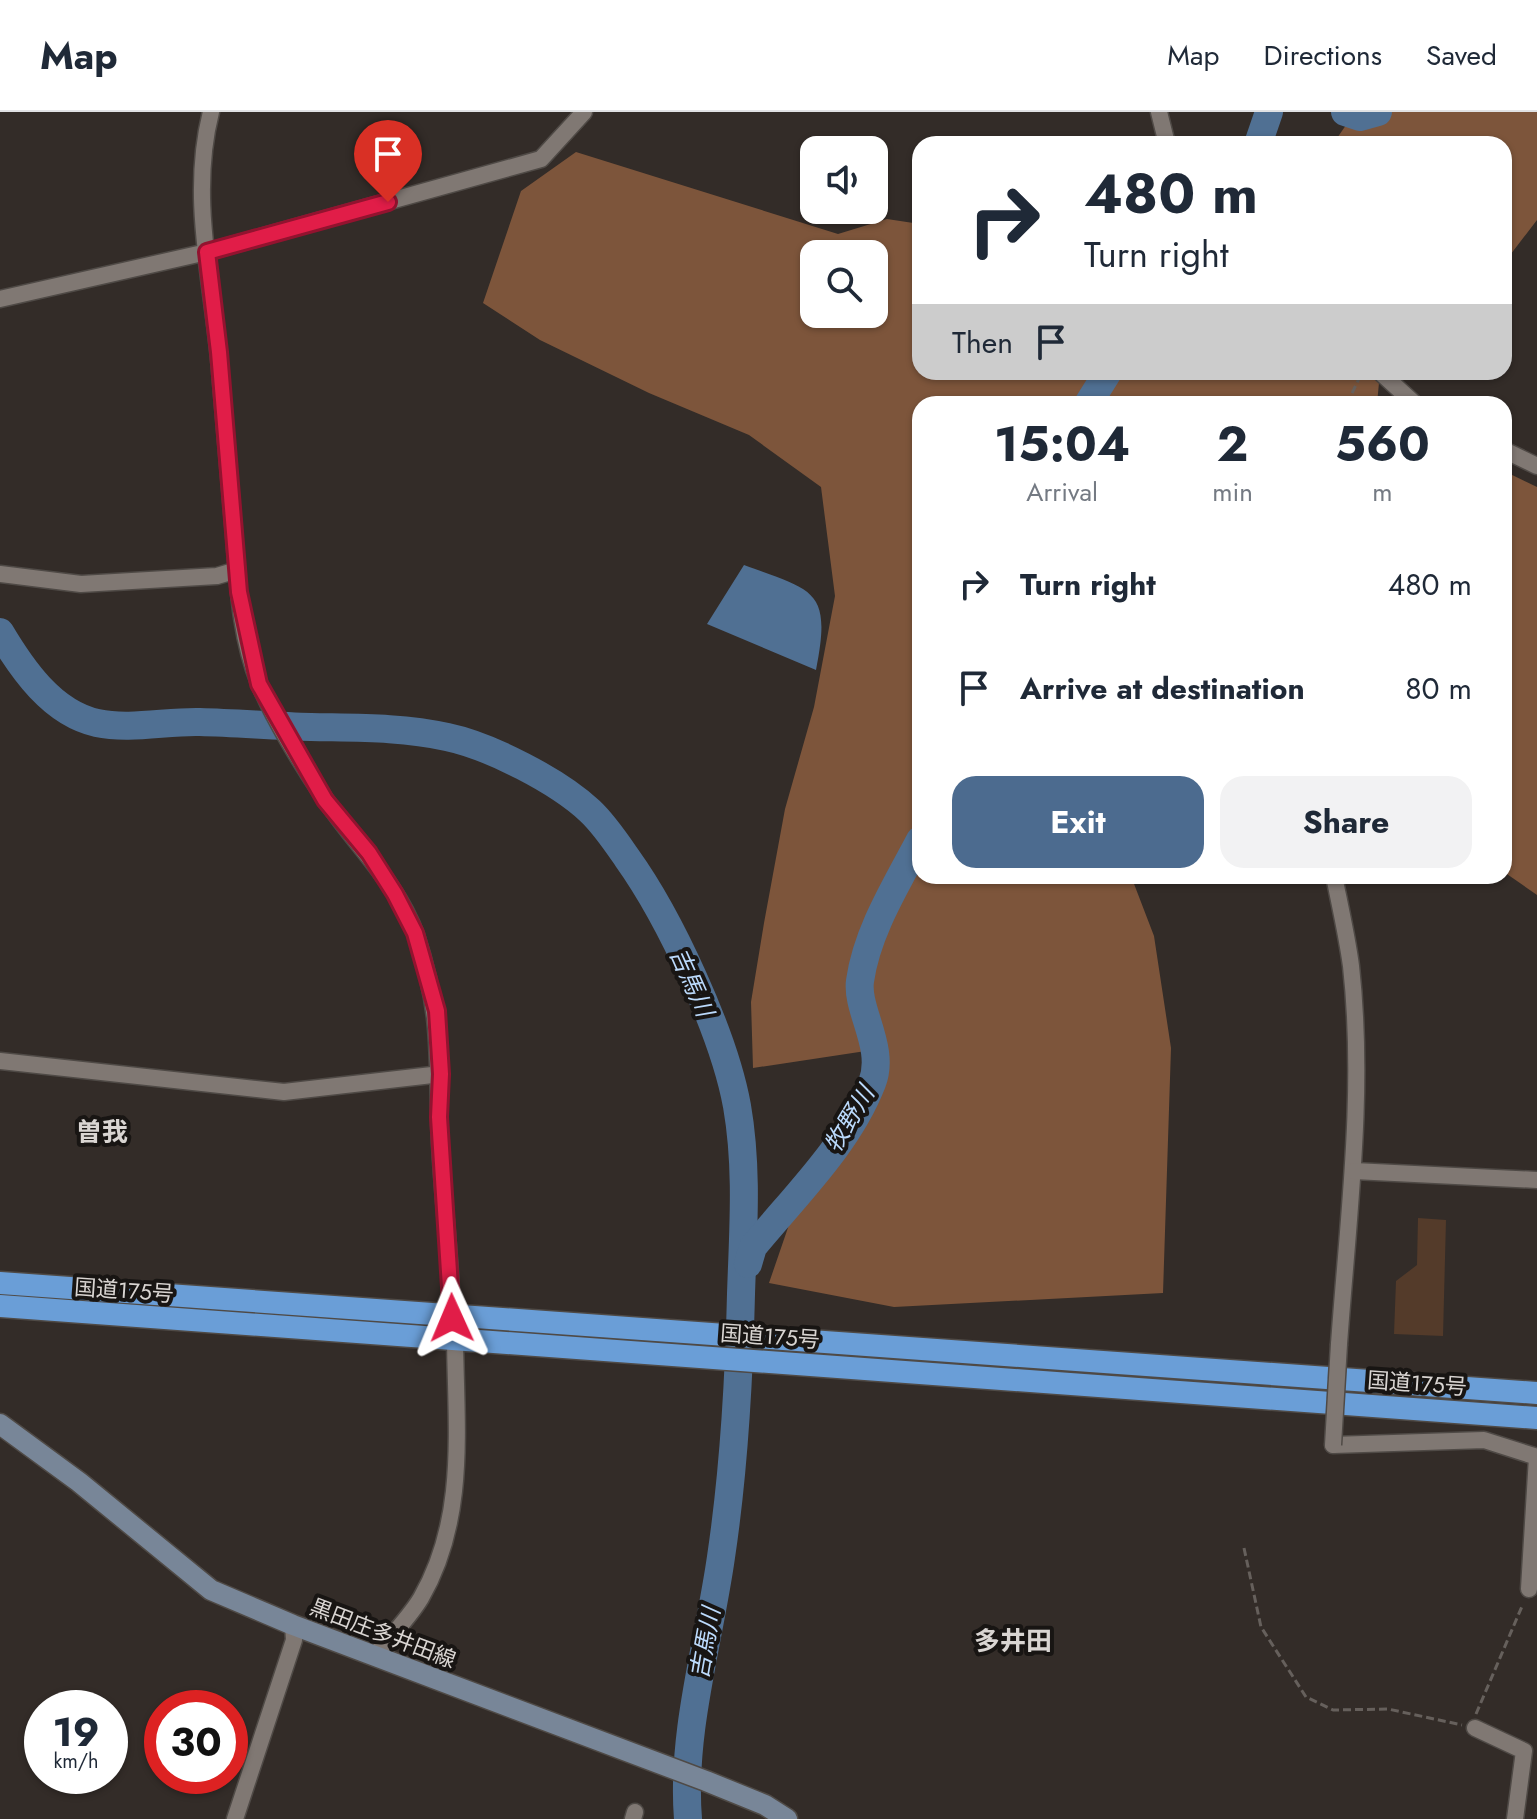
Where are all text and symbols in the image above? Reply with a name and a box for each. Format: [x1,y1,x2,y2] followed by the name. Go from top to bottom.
[40,28,118,83] text: Map
[1167,35,1219,76] text: Map
[1263,35,1382,76] text: Directions
[1426,35,1497,76] text: Saved
[354,120,422,202] pin
[366,132,410,176] icon: arrive
[800,136,888,328] map controls
[800,136,888,224] button: sound
[1084,153,1258,234] text: 480 m
[952,168,1056,272] icon: right
[1084,228,1229,280] text: Turn right
[800,240,888,328] button: search
[1029,320,1073,364] icon: arrive
[952,321,1013,364] text: Then
[994,410,1130,479] text: 15:04
[1217,410,1248,479] text: 2
[1335,410,1430,479] text: 560
[1026,473,1098,511] text: Arrival
[1212,473,1253,511] text: min
[1372,473,1393,511] text: m
[952,562,996,606] icon: right
[1020,563,1156,606] text: Turn right
[1388,563,1472,606] text: 480 m
[952,666,996,710] icon: arrive
[1020,667,1305,710] text: Arrive at destination
[1405,667,1472,710] text: 80 m
[952,776,1204,868] button: Exit
[1220,776,1472,868] button: Share
[661,942,724,1025] water label: 吉馬川
[815,1077,884,1159] water label: 牧野川
[76,1113,128,1151] district label: 曽我
[73,1271,175,1309] street label: 国道175号
[410,1276,494,1360] position arrow
[719,1317,821,1355] street label: 国道175号
[1366,1364,1468,1402] street label: 国道175号
[305,1590,461,1676] street label: 黒田庄多井田線
[682,1602,729,1681] water label: 吉馬川
[974,1622,1052,1660] district label: 多井田
[144,1690,248,1794] speed limit sign: 30
[52,1703,100,1761] text: 19
[53,1747,99,1776] text: km/h

